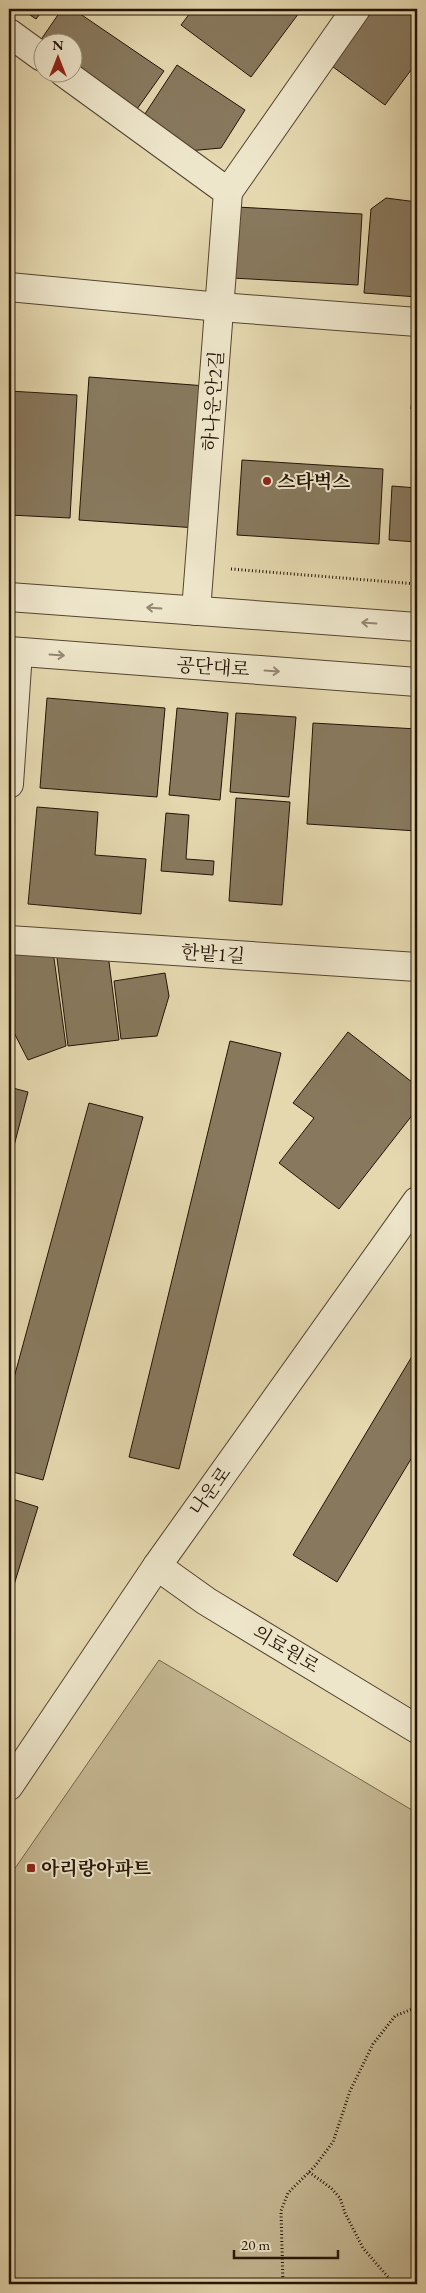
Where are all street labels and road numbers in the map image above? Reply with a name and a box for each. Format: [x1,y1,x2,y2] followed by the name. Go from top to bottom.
[197,350,229,452] street label: 하나운안2길
[176,652,250,682] street label: 공단대로
[180,939,246,969] street label: 한밭1길
[184,1461,236,1521] street label: 나운로
[248,1619,324,1679] street label: 의료원로

